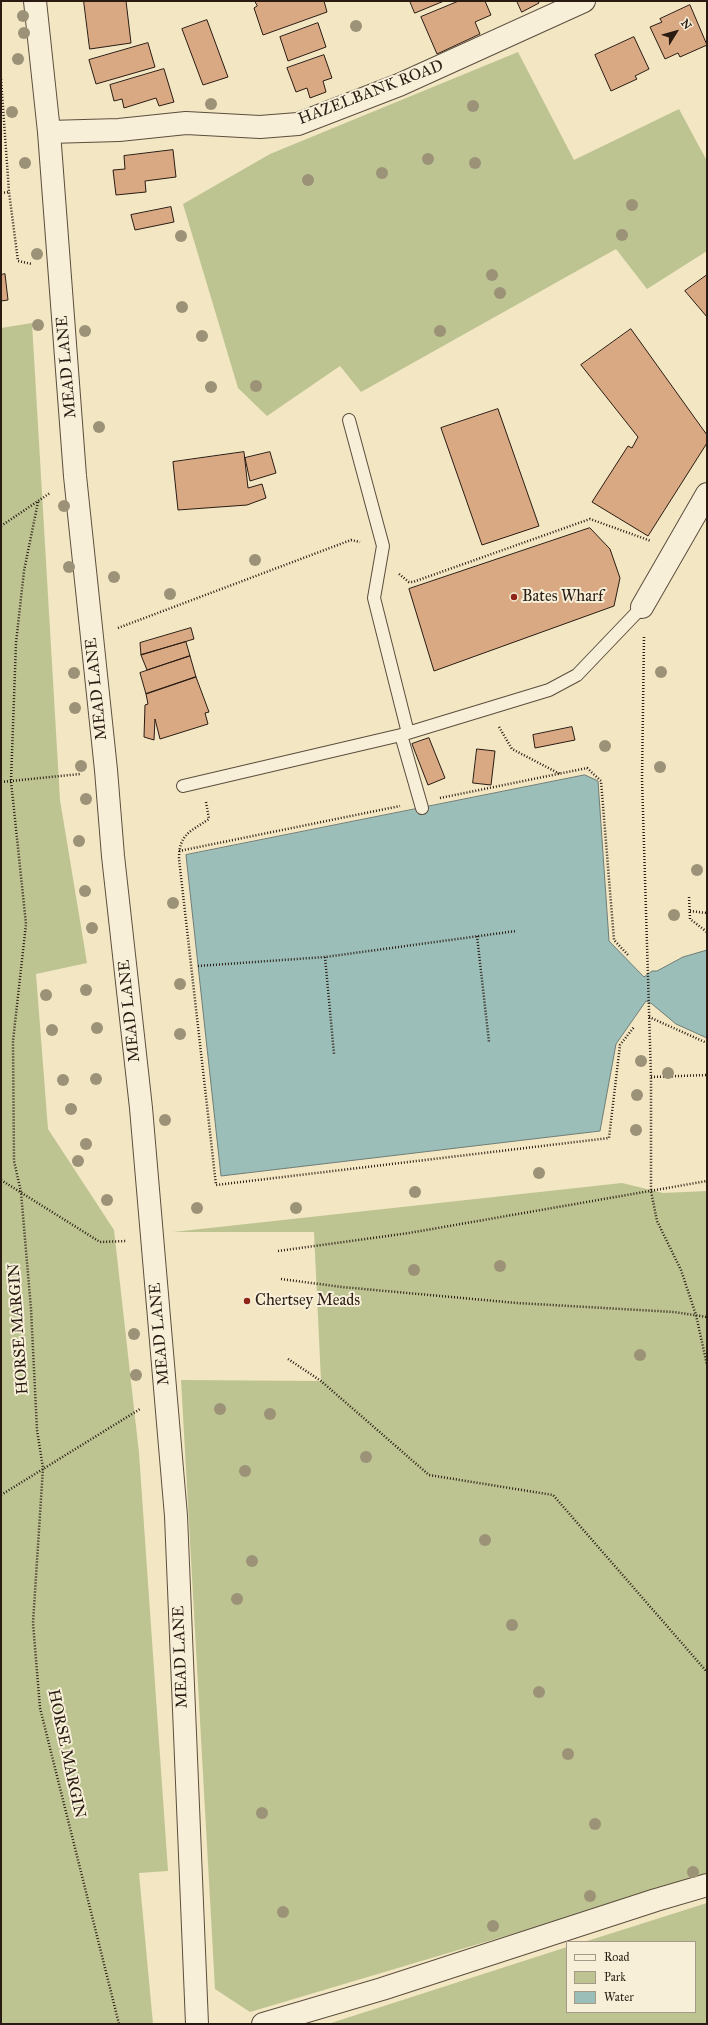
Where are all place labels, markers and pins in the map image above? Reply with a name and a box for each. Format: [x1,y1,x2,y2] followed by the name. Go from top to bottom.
[522,587,603,607] place label: Bates Wharf
[509,592,519,602] marker: Bates Wharf
[255,1291,360,1311] place label: Chertsey Meads
[242,1296,252,1306] marker: Chertsey Meads

